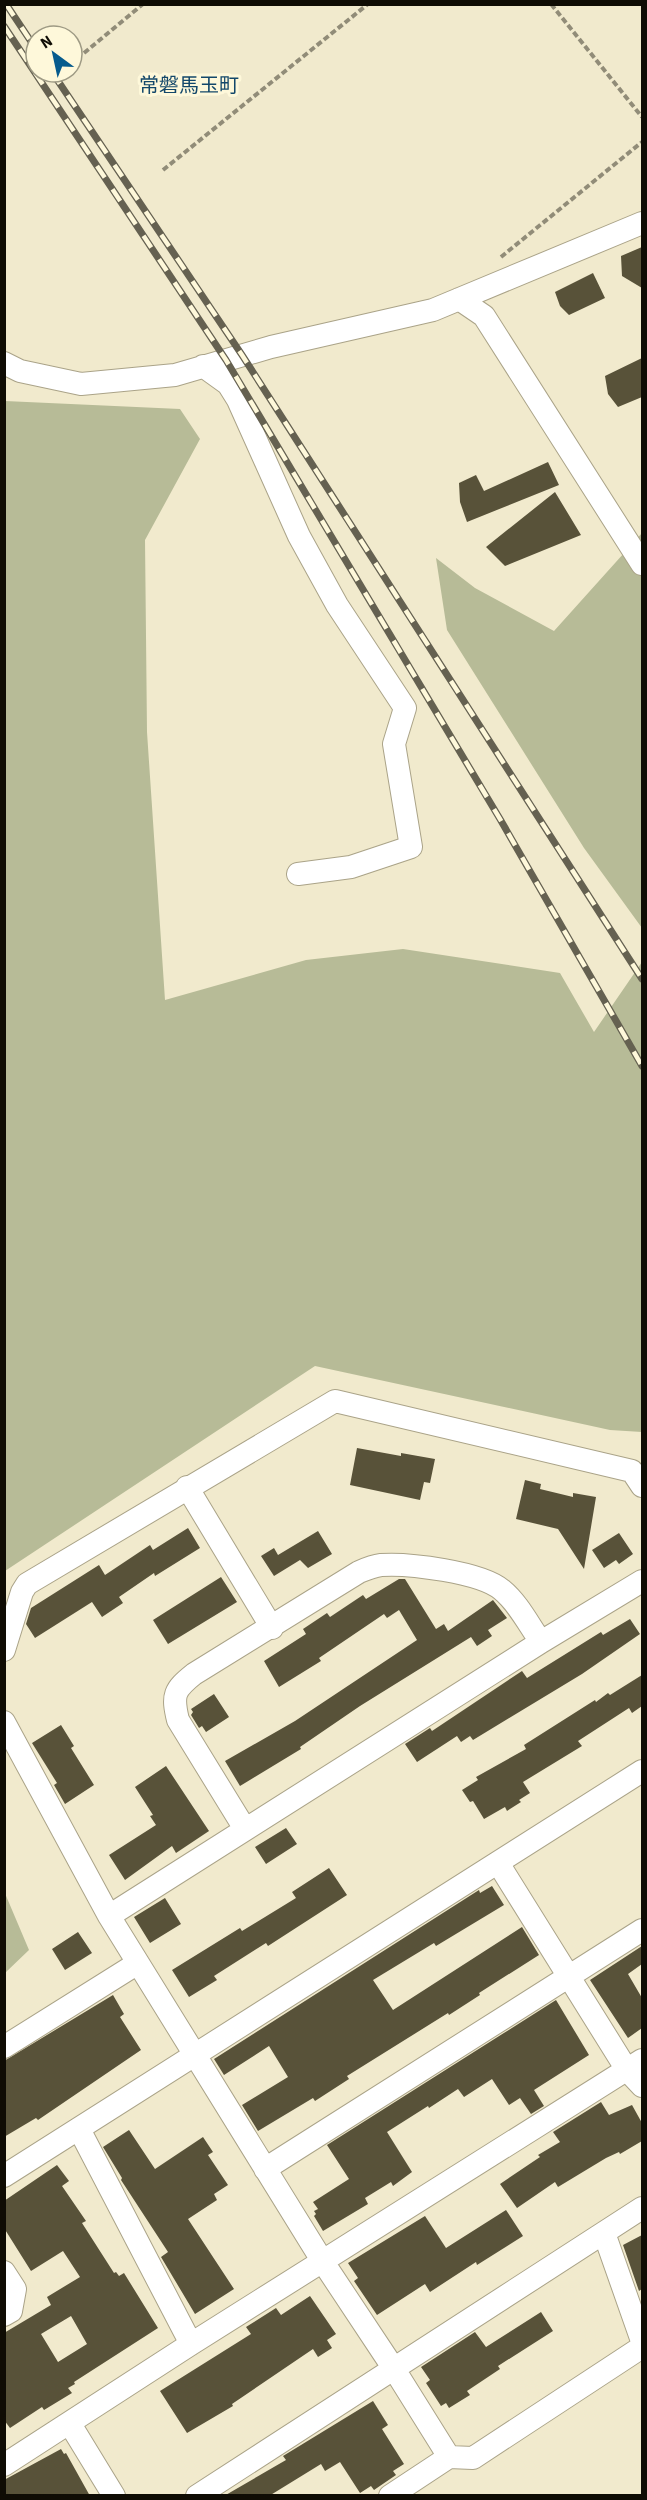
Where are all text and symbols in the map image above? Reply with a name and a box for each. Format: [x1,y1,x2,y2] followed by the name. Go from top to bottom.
[24,24,84,84] north arrow
[36,30,57,54] text: N
[139,72,239,100] district label: 常磐馬玉町

